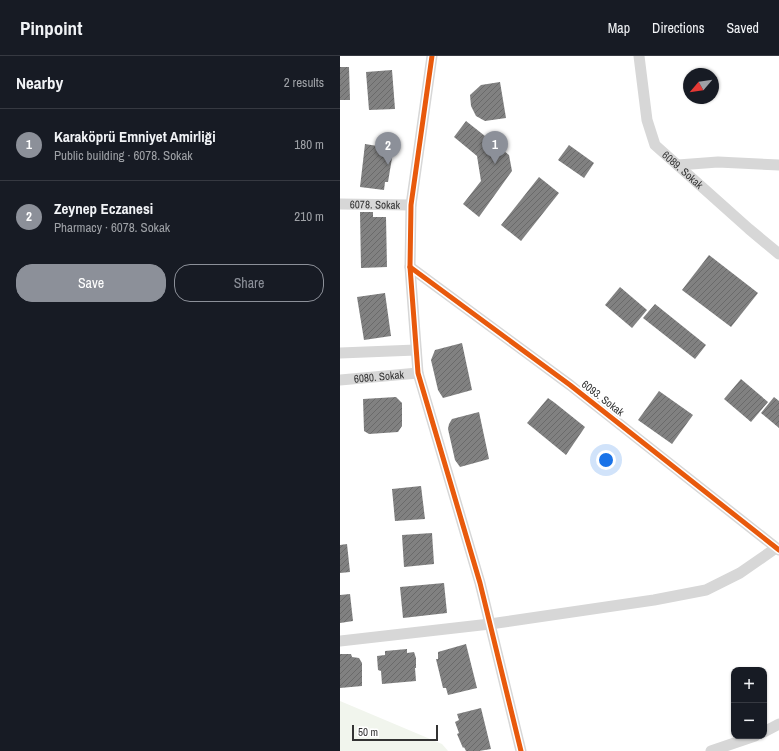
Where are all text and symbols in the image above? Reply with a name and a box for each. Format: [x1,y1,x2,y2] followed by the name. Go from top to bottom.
[20,15,82,41] text: Pinpoint
[608,19,630,37] text: Map
[652,19,704,37] text: Directions
[726,19,759,37] text: Saved
[683,68,719,104] north arrow
[16,71,63,94] text: Nearby
[284,74,324,91] text: 2 results
[54,126,216,147] text: Karaköprü Emniyet Amirliği
[482,131,508,164] pin: 1
[375,132,401,165] pin: 2
[26,136,32,153] text: 1
[294,136,324,153] text: 180 m
[54,147,193,164] text: Public building · 6078. Sokak
[659,148,707,192] street label: 6089. Sokak
[350,197,401,212] street label: 6078. Sokak
[54,198,153,219] text: Zeynep Eczanesi
[26,208,32,225] text: 2
[294,208,324,225] text: 210 m
[54,219,170,236] text: Pharmacy · 6078. Sokak
[16,264,166,302] button: Save
[174,264,324,302] button: Share
[353,367,405,386] street label: 6080. Sokak
[579,377,627,419] street label: 6093. Sokak
[596,450,616,470] your location
[731,667,767,739] map controls
[731,667,767,703] button: +
[731,703,767,739] button: −
[352,723,438,742] scale bar
[358,725,378,739] text: 50 m

